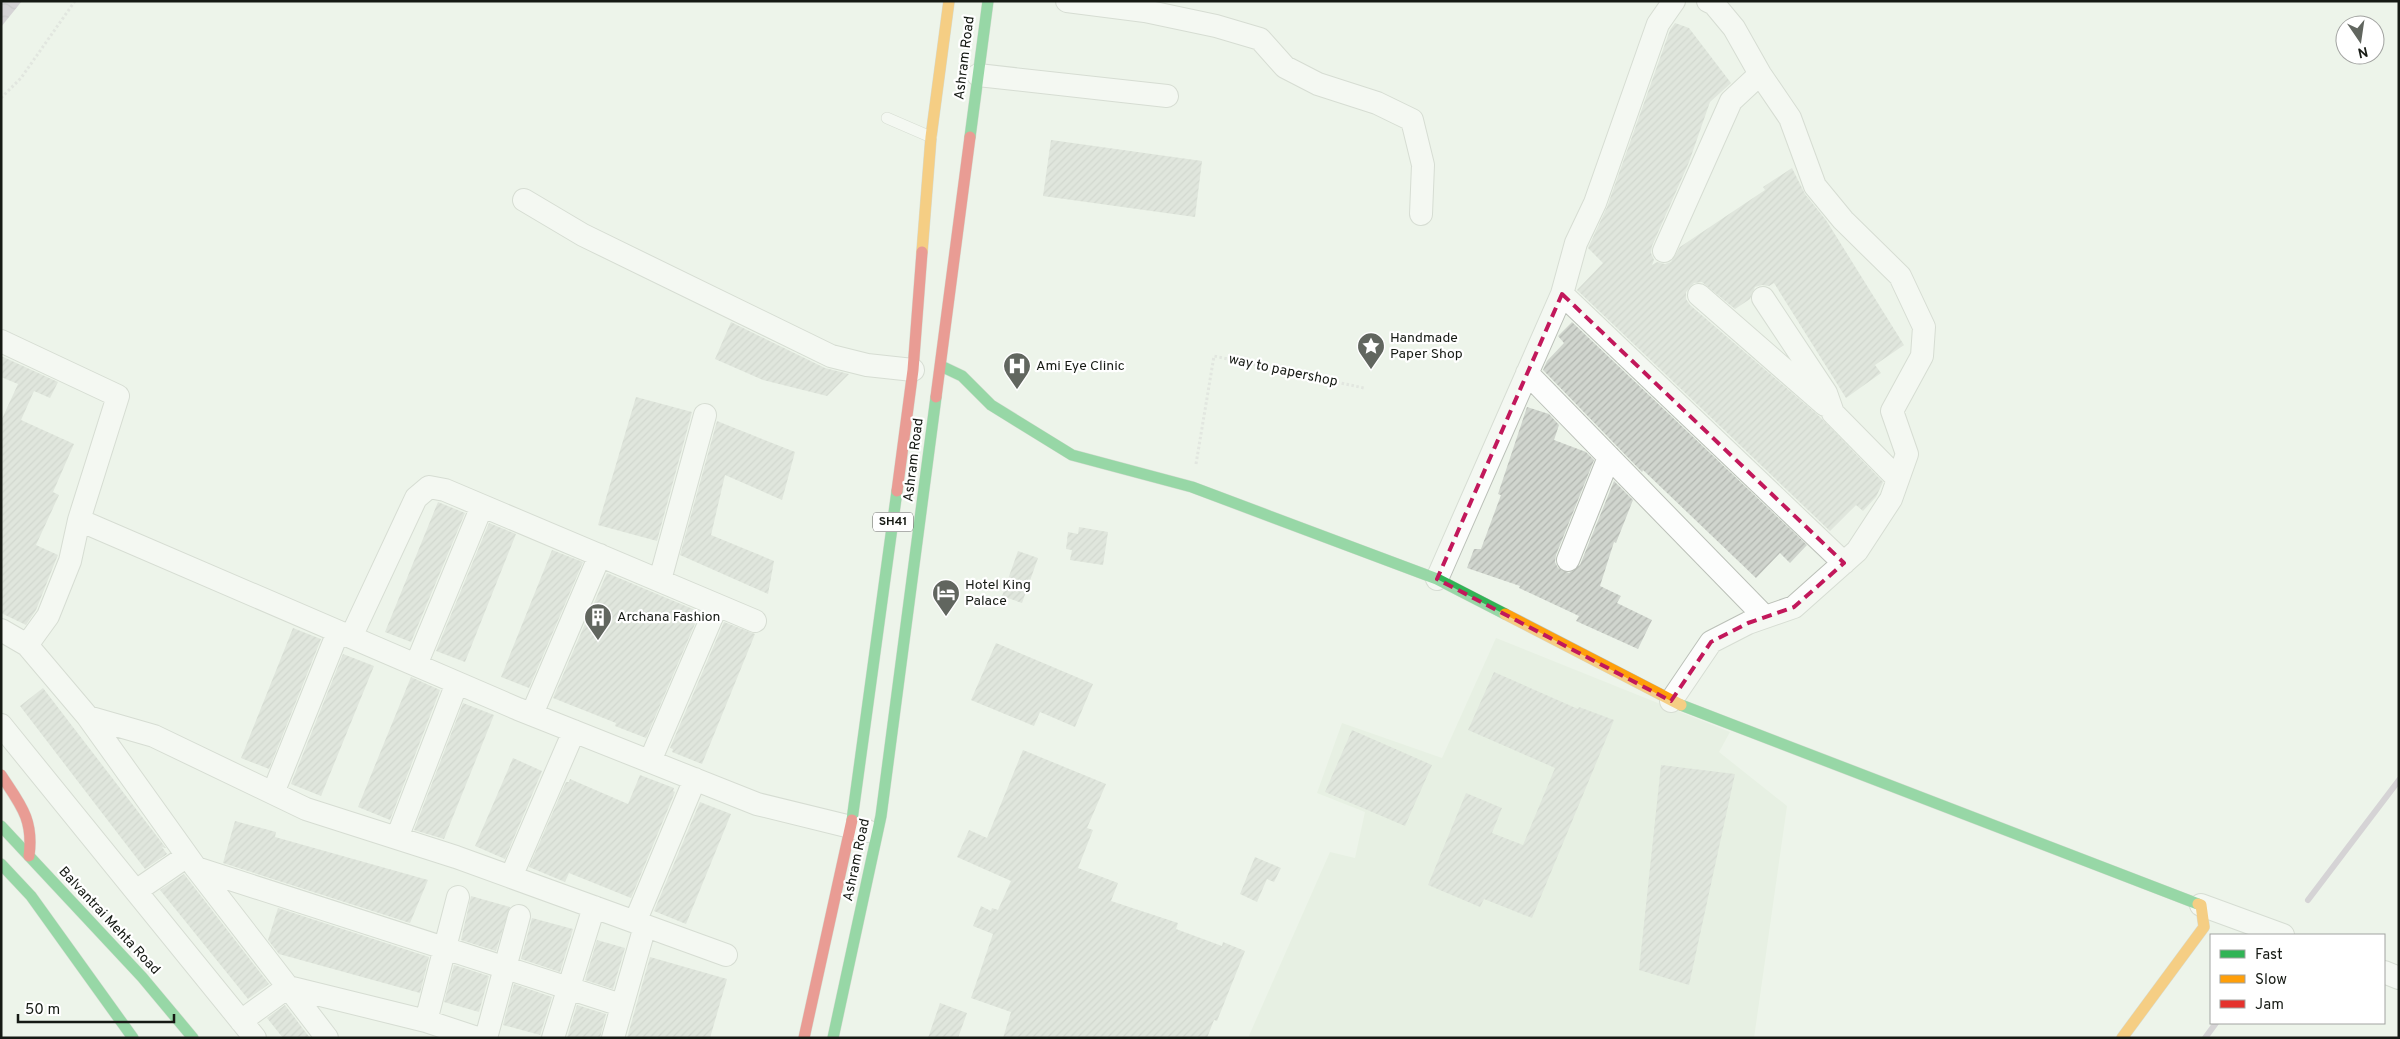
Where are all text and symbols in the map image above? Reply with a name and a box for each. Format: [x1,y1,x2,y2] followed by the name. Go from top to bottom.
[951,15,979,101] street label: Ashram Road
[2335,15,2385,65] north arrow
[2356,42,2369,61] text: N
[1390,330,1463,363] place label: Handmade Paper Shop
[1356,331,1386,370] place icon: Handmade Paper Shop
[1002,351,1032,390] hospital icon: Ami Eye Clinic
[1227,351,1339,391] street label: way to papershop
[1036,358,1125,375] place label: Ami Eye Clinic
[900,417,928,503] street label: Ashram Road
[873,512,913,532] road number: SH41
[965,577,1031,610] place label: Hotel King Palace
[931,578,961,617] hotel icon: Hotel King Palace
[583,602,613,641] building icon: Archana Fashion
[617,609,720,626] place label: Archana Fashion
[840,817,874,903] street label: Ashram Road
[55,864,163,978] street label: Balvantrai Mehta Road
[2210,934,2385,1024] legend
[2255,946,2283,965] text: Fast
[2255,971,2287,990] text: Slow
[18,992,174,1024] scale bar
[2255,996,2284,1015] text: Jam
[25,1001,60,1020] text: 50 m

